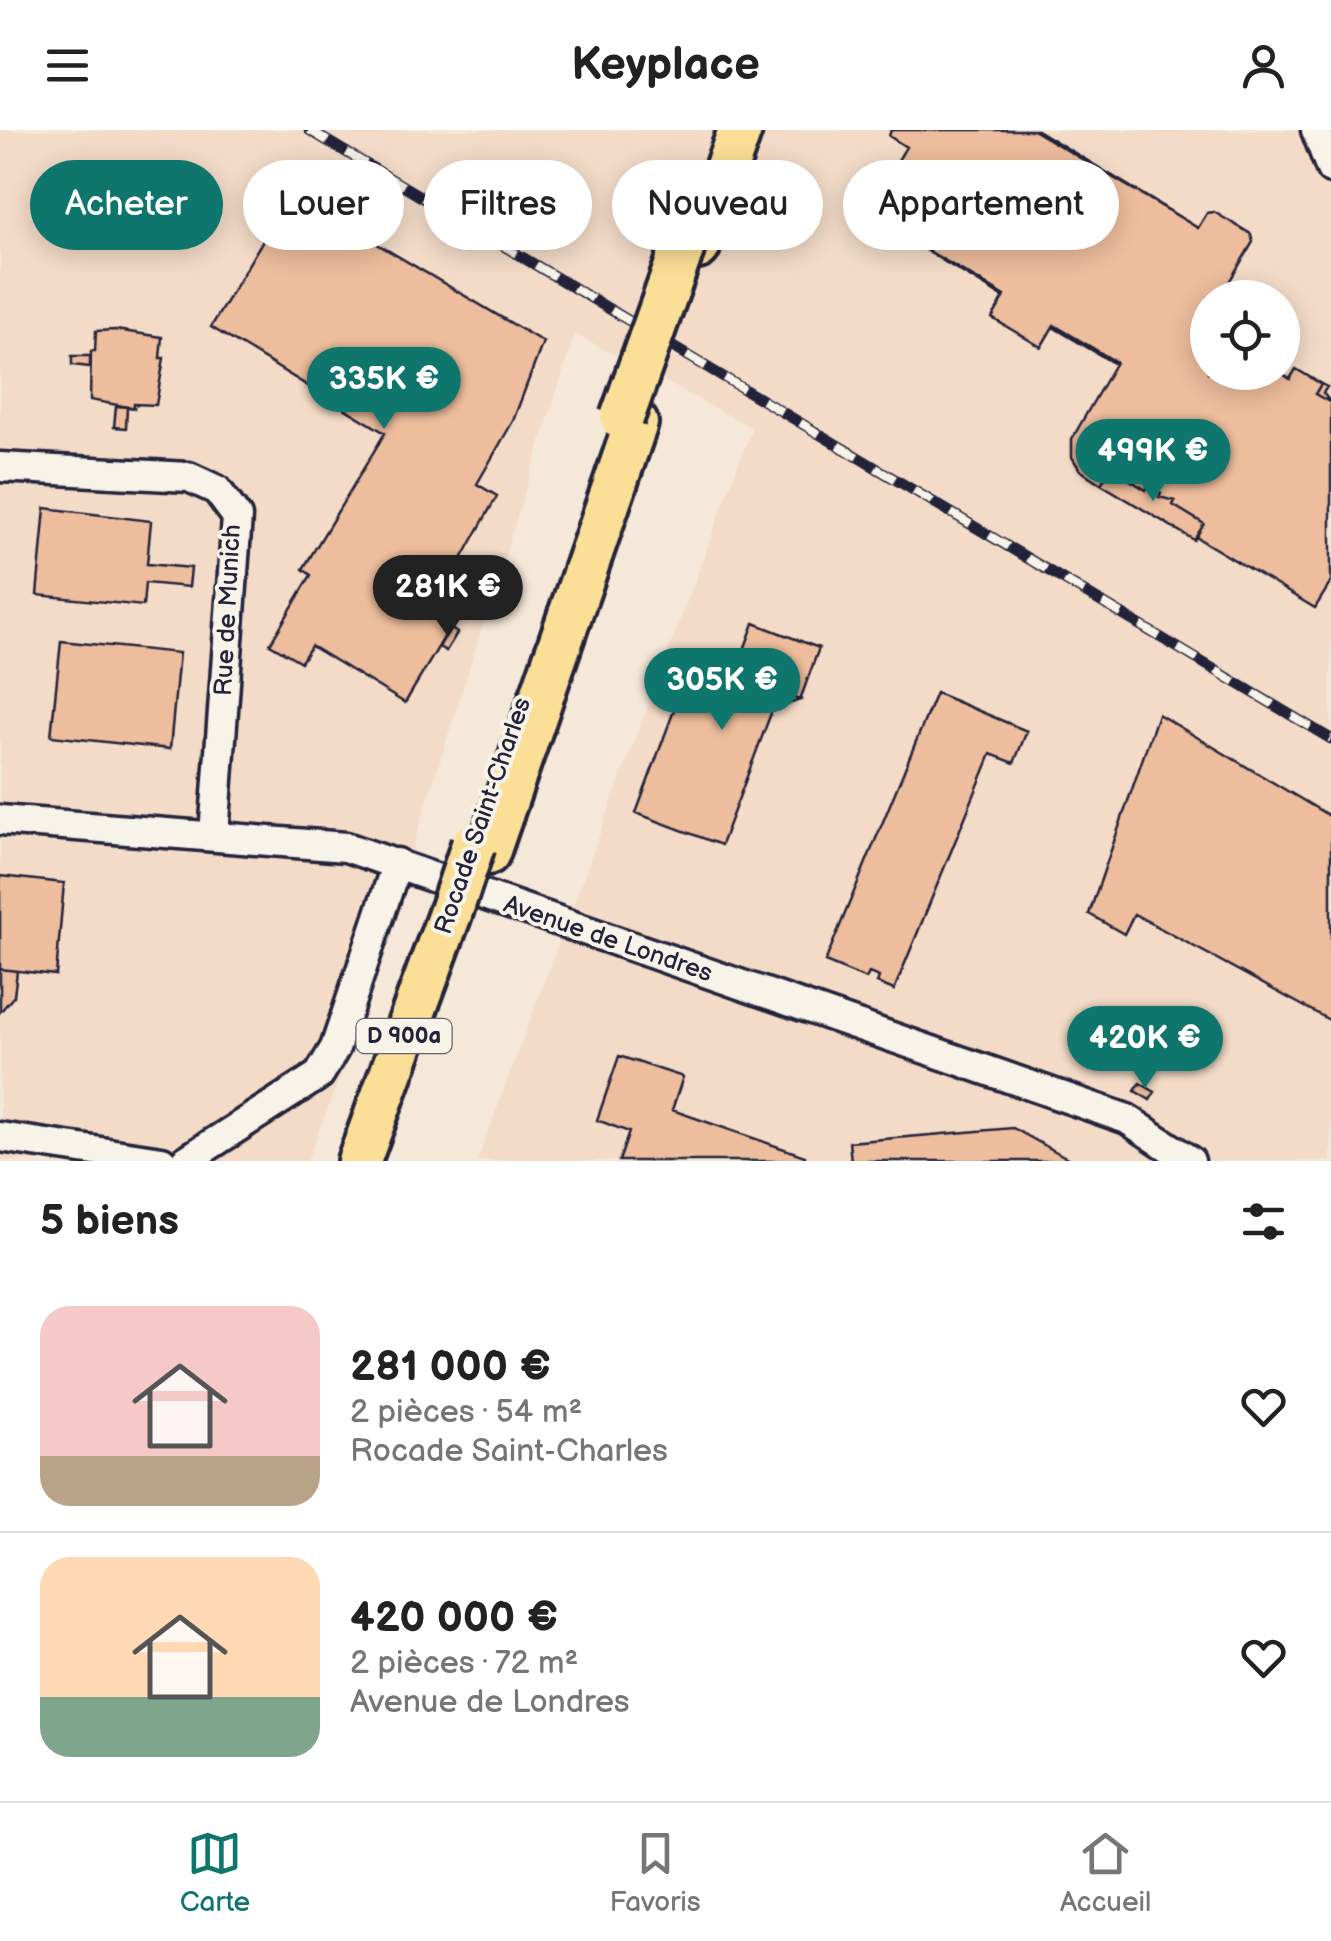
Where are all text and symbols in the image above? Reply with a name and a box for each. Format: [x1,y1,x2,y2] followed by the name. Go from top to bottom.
[40,38,95,93] icon: menu
[571,38,760,93] text: Keyplace
[1236,38,1291,93] icon: person
[30,160,223,250] chip: Acheter
[243,160,404,250] chip: Louer
[424,160,592,250] chip: Filtres
[612,160,823,250] chip: Nouveau
[843,160,1119,250] chip: Appartement
[1190,280,1300,390] map controls
[1190,280,1300,390] button: locate
[303,347,465,432] pin: 335K €
[329,360,439,399] text: 335K €
[1072,419,1234,504] pin: 499K €
[1098,432,1208,471] text: 499K €
[208,523,248,697] street label: Rue de Munich
[367,555,529,640] pin: 281K €
[395,568,501,607] text: 281K €
[641,648,803,733] pin: 305K €
[666,661,778,700] text: 305K €
[428,694,538,938] street label: Rocade Saint-Charles
[500,889,716,989] street label: Avenue de Londres
[1064,1006,1226,1091] pin: 420K €
[356,1019,452,1053] road number: D 900a
[1089,1019,1201,1058] text: 420K €
[1236,1194,1291,1249] icon: filters
[40,1196,179,1247] text: 5 biens
[350,1342,551,1393] text: 281 000 €
[120,1346,240,1466] icon: home
[1236,1379,1291,1434] icon: heart
[350,1393,582,1432] text: 2 pièces · 54 m²
[350,1432,668,1471] text: Rocade Saint-Charles
[350,1593,558,1644] text: 420 000 €
[120,1597,240,1717] icon: home
[1236,1630,1291,1685] icon: heart
[350,1644,578,1683] text: 2 pièces · 72 m²
[350,1683,630,1722] text: Avenue de Londres
[180,1826,250,1919] tab: Carte
[609,1826,701,1919] tab: Favoris
[1060,1826,1151,1919] tab: Accueil

